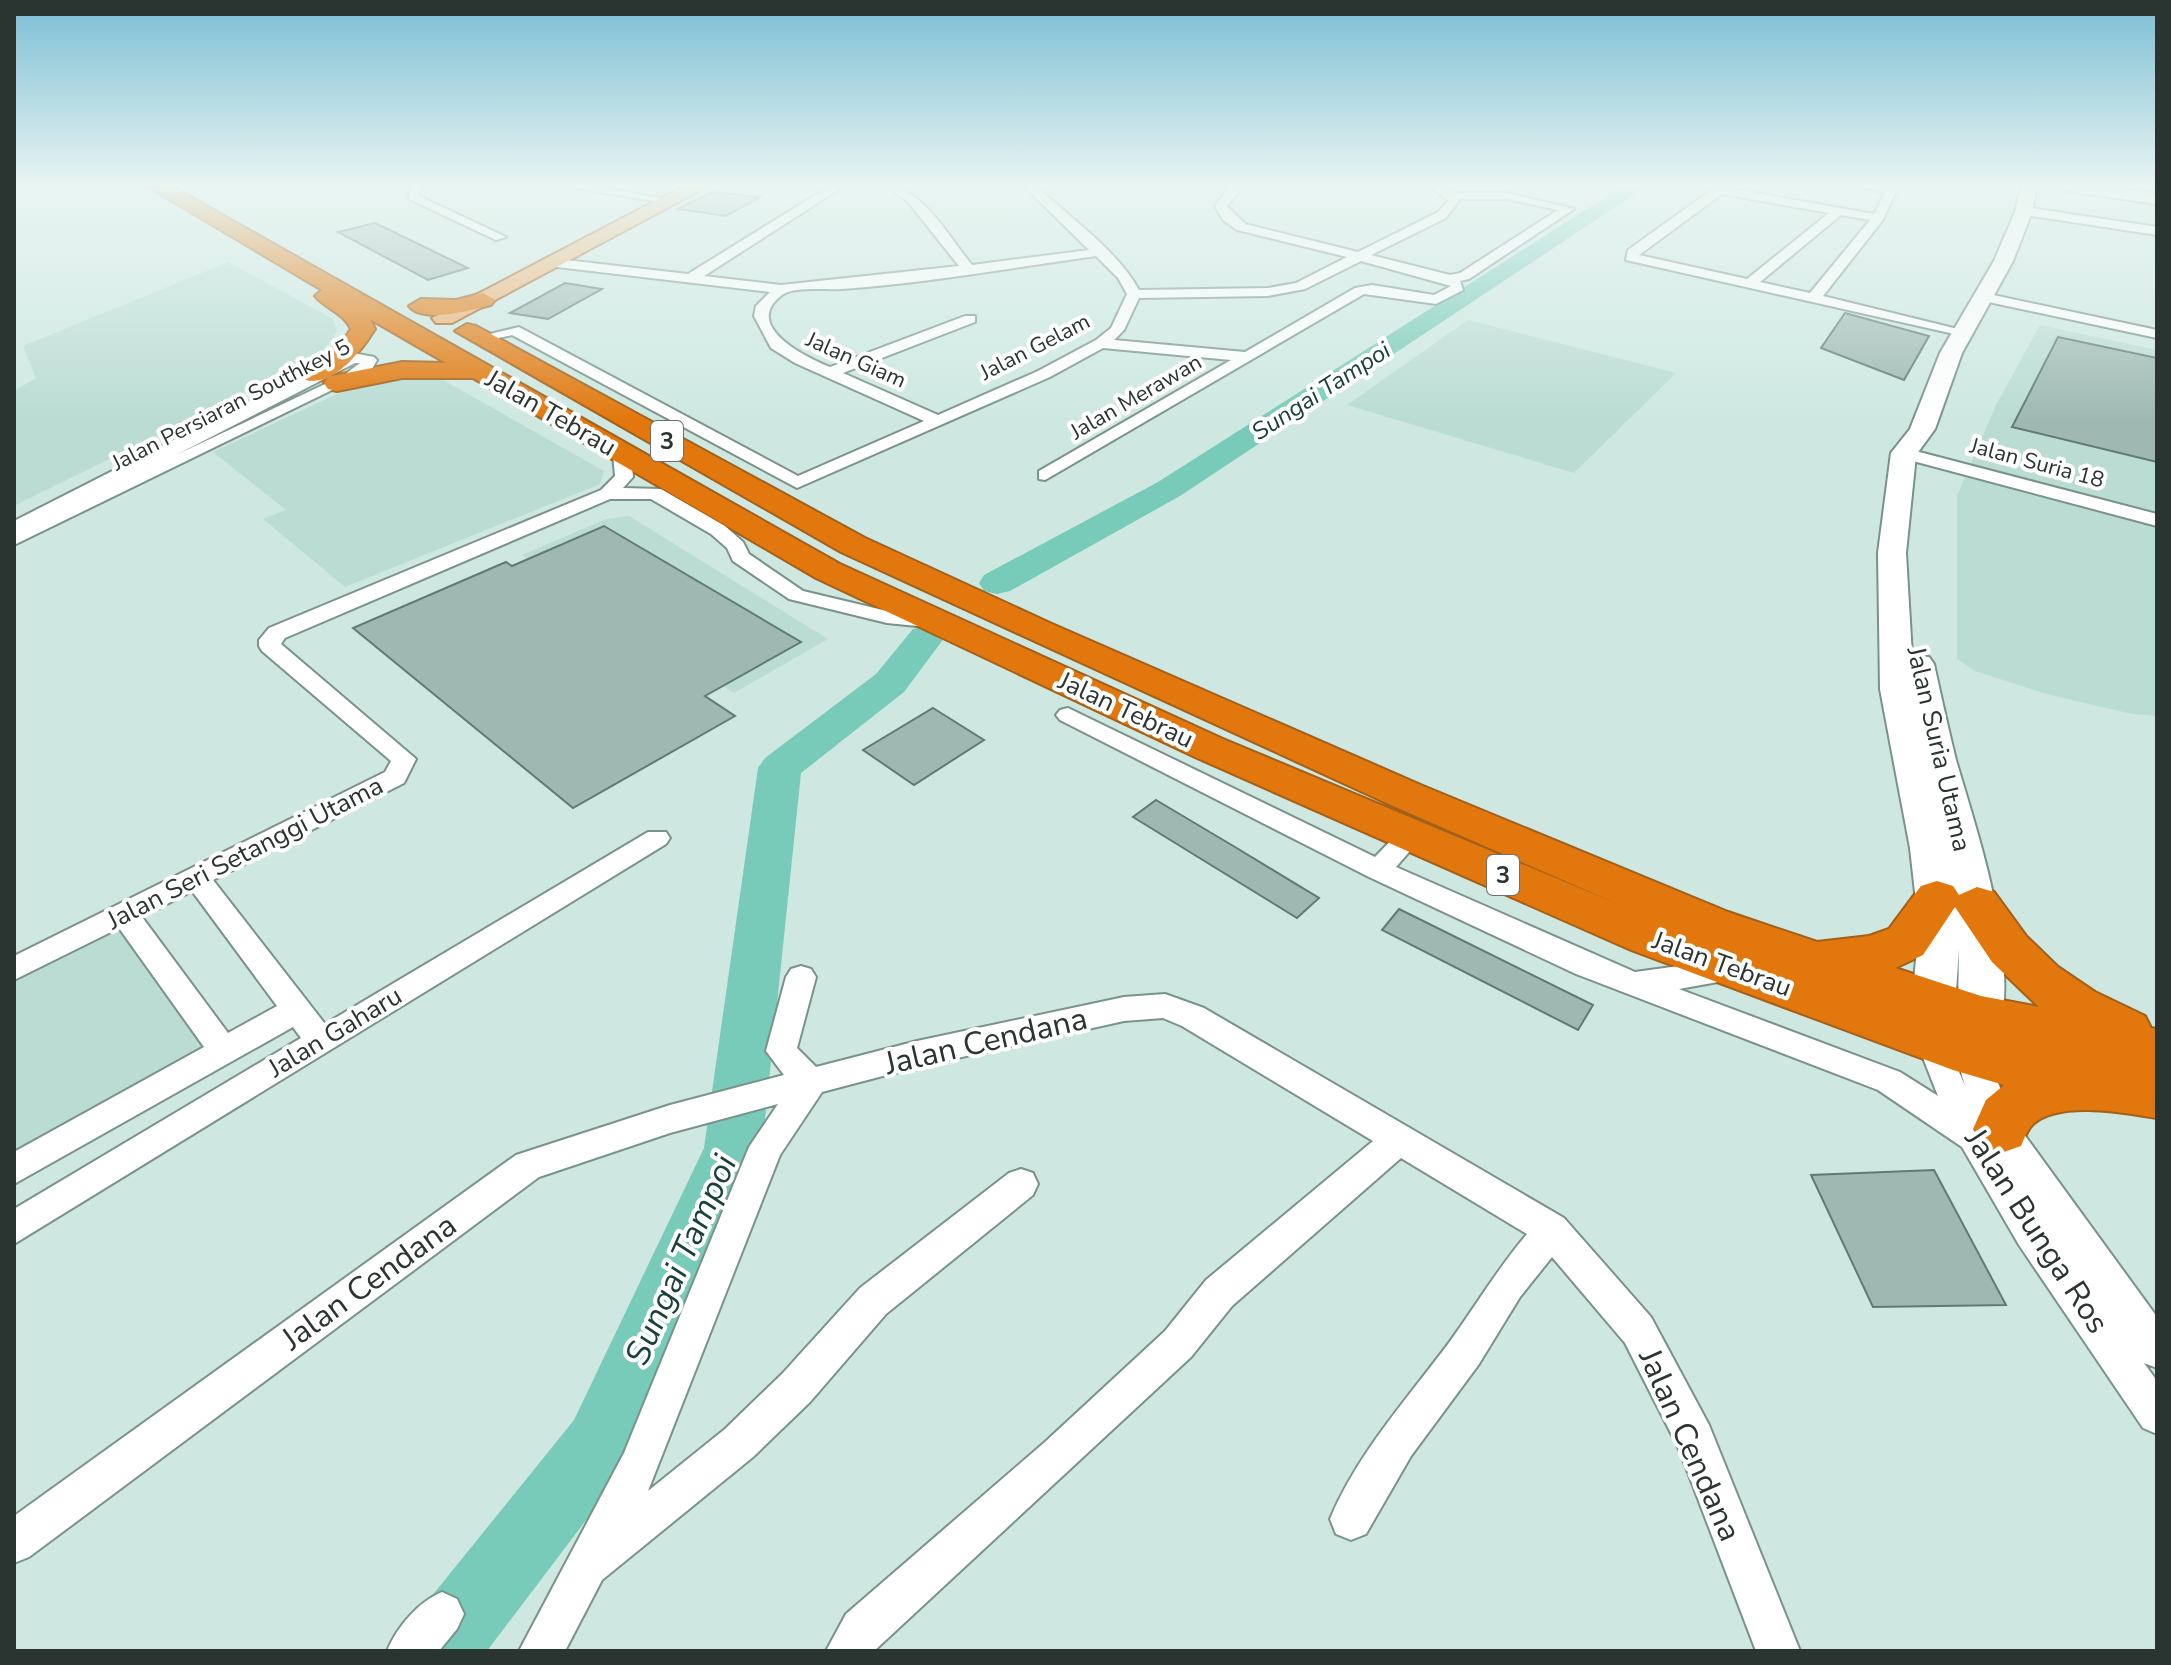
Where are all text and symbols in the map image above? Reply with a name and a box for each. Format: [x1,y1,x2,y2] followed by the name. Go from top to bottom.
[974,306,1095,388] street label: Jalan Gelam
[800,324,911,395] street label: Jalan Giam
[106,332,355,479] street label: Jalan Persiaran Southkey 5
[1246,334,1397,448] water label: Sungai Tampoi
[1064,347,1207,447] street label: Jalan Merawan
[478,361,623,464] street label: Jalan Tebrau
[651,421,683,461] road number: 3
[1966,430,2107,495] street label: Jalan Suria 18
[1898,642,1980,855] street label: Jalan Suria Utama
[1052,663,1199,757] street label: Jalan Tebrau
[100,768,389,938] street label: Jalan Seri Setanggi Utama
[1487,855,1519,895] road number: 3
[1647,922,1796,1005] street label: Jalan Tebrau
[261,978,408,1086] street label: Jalan Gaharu
[880,997,1091,1085] street label: Jalan Cendana
[1954,1119,2119,1342] street label: Jalan Bunga Ros
[614,1147,748,1372] water label: Sungai Tampoi
[272,1204,465,1361] street label: Jalan Cendana
[1628,1341,1752,1548] street label: Jalan Cendana

